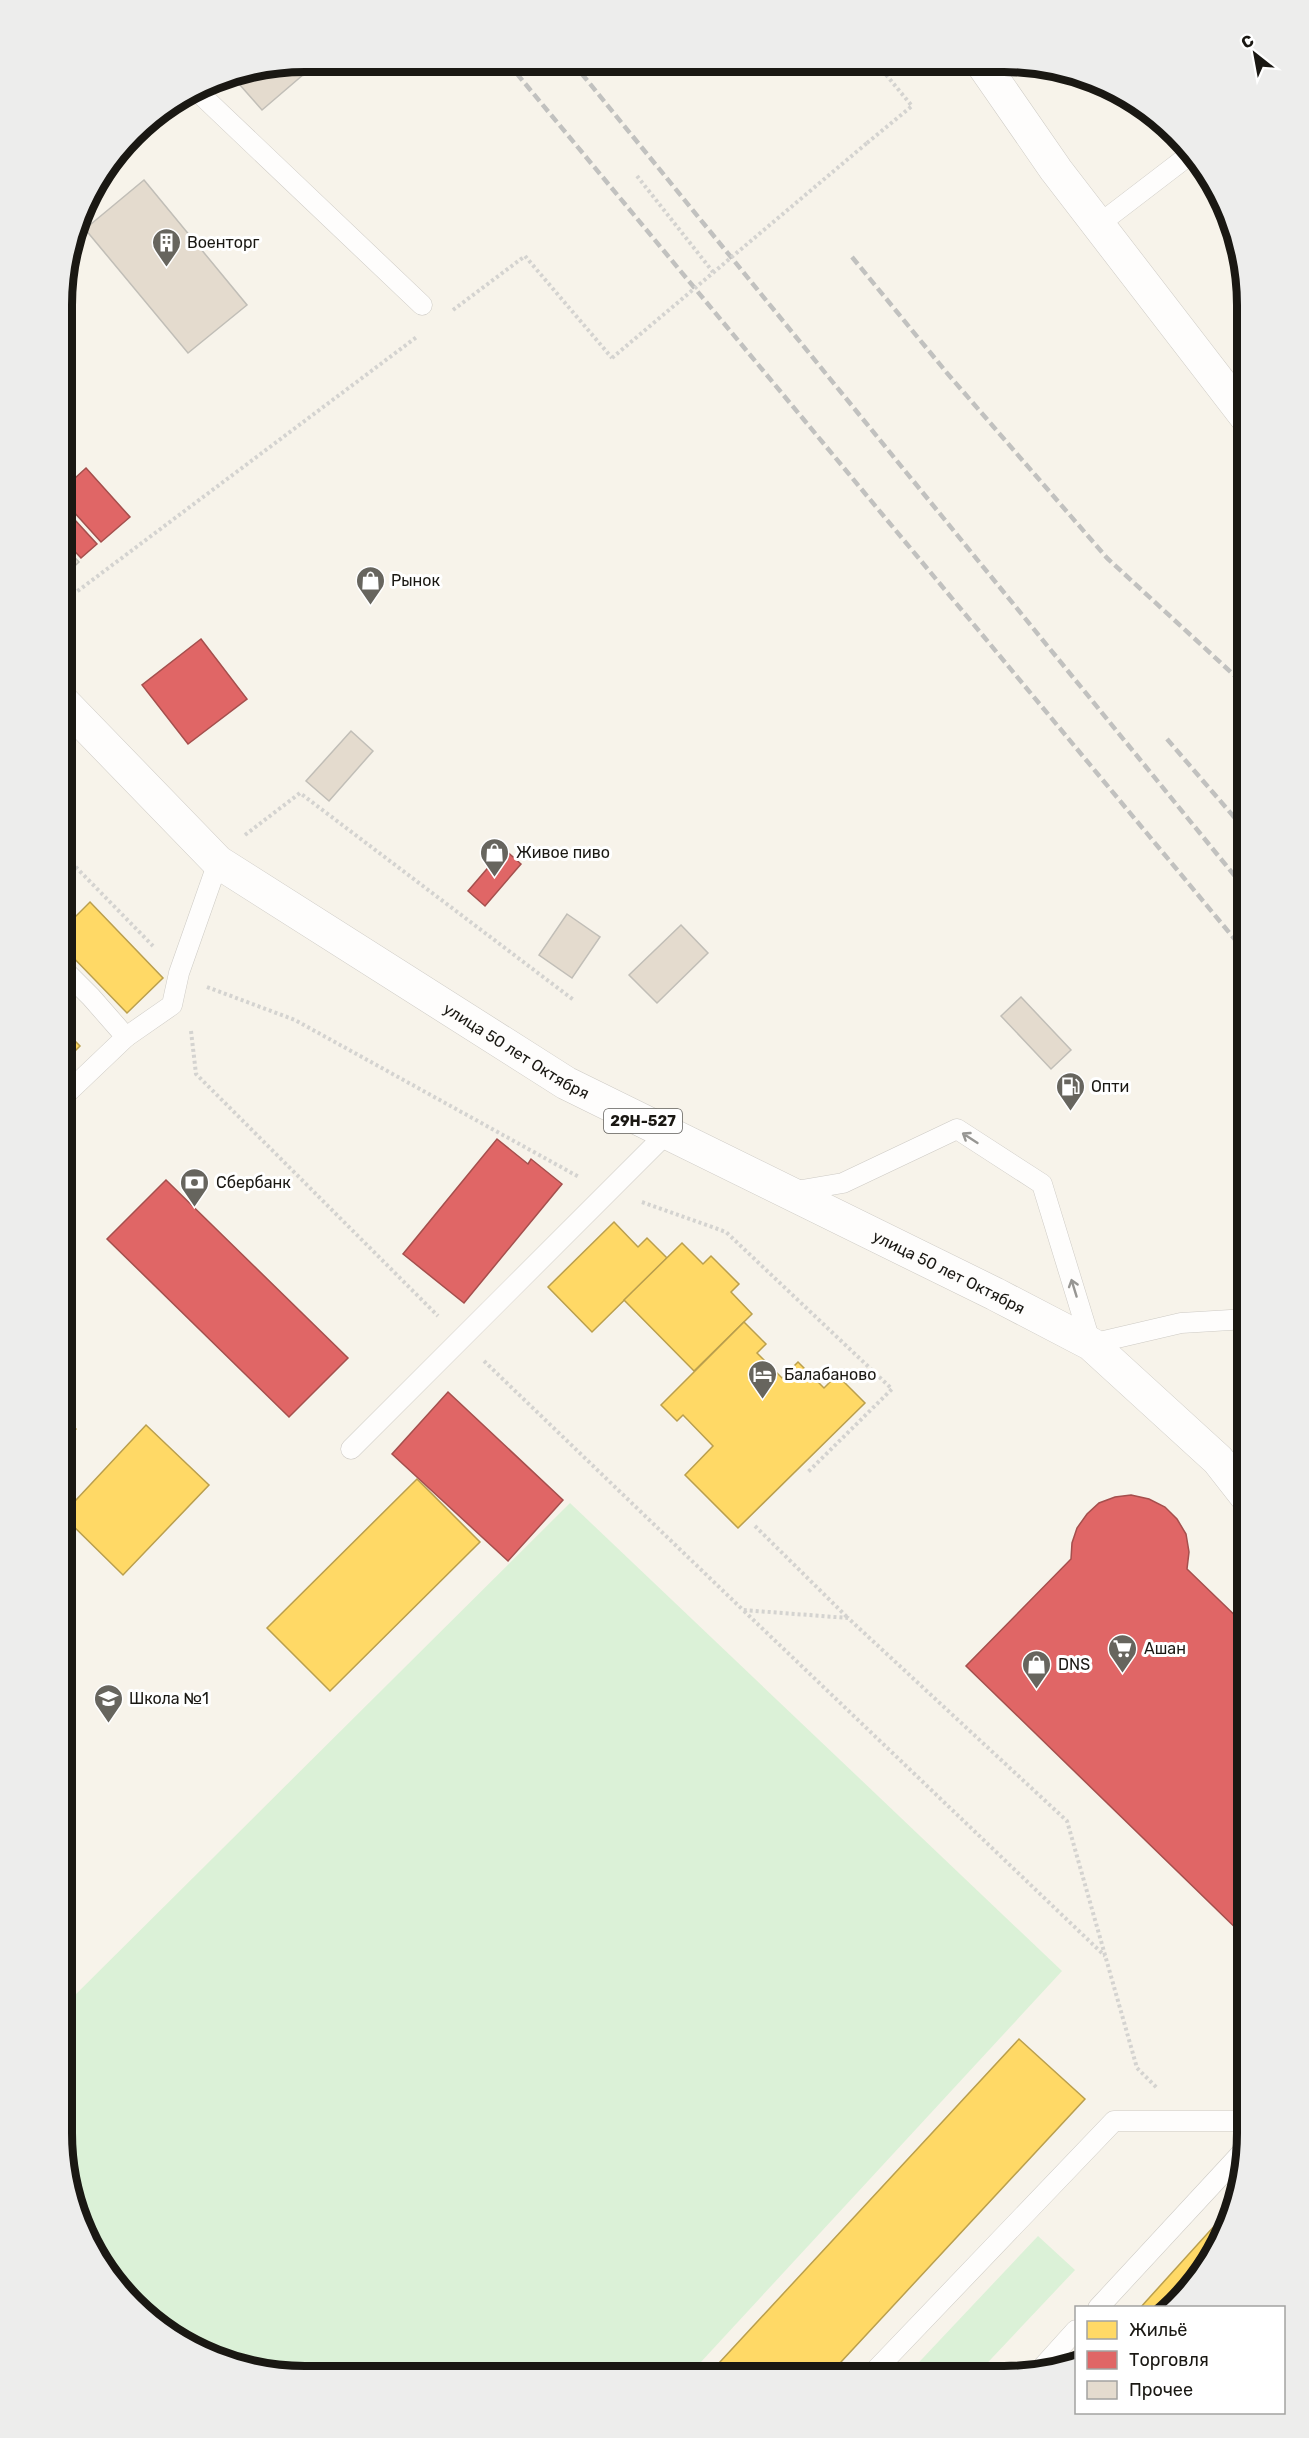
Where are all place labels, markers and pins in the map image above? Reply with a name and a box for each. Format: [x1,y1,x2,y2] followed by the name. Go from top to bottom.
[150,226,182,268] building icon: Военторг
[187,233,259,252] place label: Военторг
[354,564,386,606] shop icon: Рынок
[391,571,441,590] place label: Рынок
[479,836,511,878] shop icon: Живое пиво
[516,843,610,862] place label: Живое пиво
[1054,1070,1086,1112] fuel station icon: Опти
[1091,1077,1129,1096] place label: Опти
[179,1166,211,1208] bank icon: Сбербанк
[216,1173,291,1192] place label: Сбербанк
[747,1358,779,1400] hotel icon: Балабаново
[784,1365,876,1384] place label: Балабаново
[1107,1632,1139,1674] supermarket icon: Ашан
[1144,1639,1186,1658] place label: Ашан
[1021,1648,1053,1690] shop icon: DNS
[1058,1655,1090,1674] place label: DNS
[92,1682,124,1724] school or university icon: Школа №1
[129,1689,209,1708] place label: Школа №1

